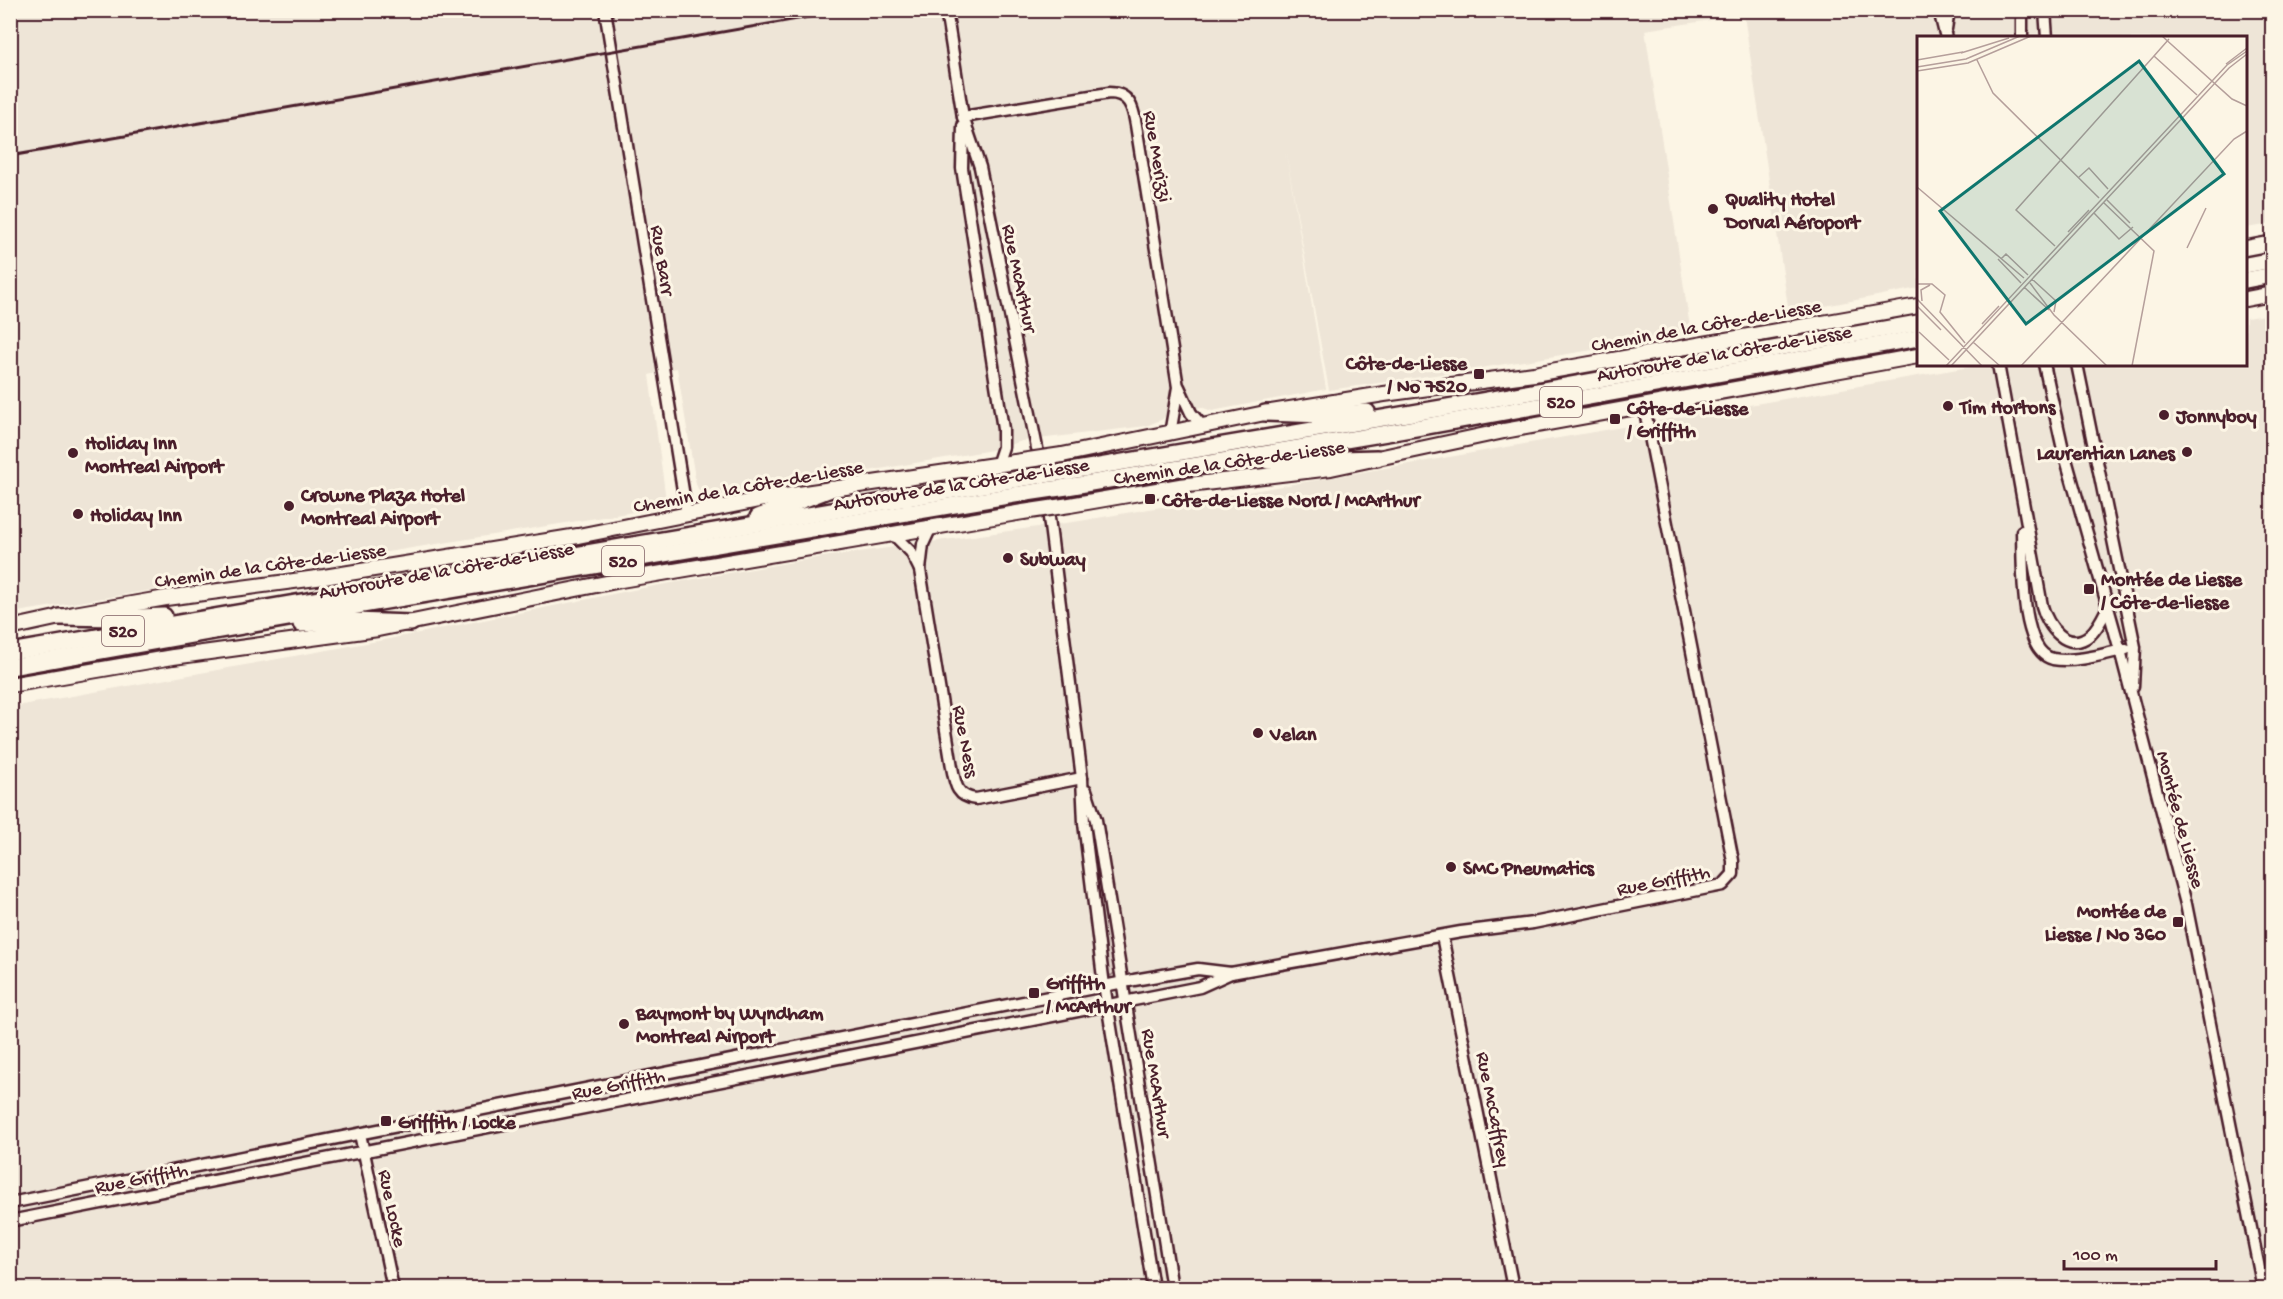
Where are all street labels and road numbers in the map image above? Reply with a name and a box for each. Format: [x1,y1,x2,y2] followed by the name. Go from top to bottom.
[1136,109,1175,204] street label: Rue Merizzi
[995,223,1041,337] street label: Rue McArthur
[644,224,678,299] street label: Rue Barr
[1590,296,1824,359] street label: Chemin de la Côte-de-Liesse
[1595,322,1854,389] street label: Autoroute de la Côte-de-Liesse
[1540,387,1582,417] road number: 520
[1112,437,1347,492] street label: Chemin de la Côte-de-Liesse
[832,455,1092,518] street label: Autoroute de la Côte-de-Liesse
[632,457,866,520] street label: Chemin de la Côte-de-Liesse
[317,539,576,606] street label: Autoroute de la Côte-de-Liesse
[153,540,388,595] street label: Chemin de la Côte-de-Liesse
[602,546,644,576] road number: 520
[102,616,144,646] road number: 520
[945,704,982,780] street label: Rue Ness
[2149,749,2208,892] street label: Montée de Liesse
[1615,862,1712,903] street label: Rue Griffith
[1135,1028,1175,1141] street label: Rue McArthur
[1469,1050,1514,1169] street label: Rue McCaffrey
[570,1066,667,1107] street label: Rue Griffith
[93,1160,190,1201] street label: Rue Griffith
[371,1168,410,1250] street label: Rue Locke

